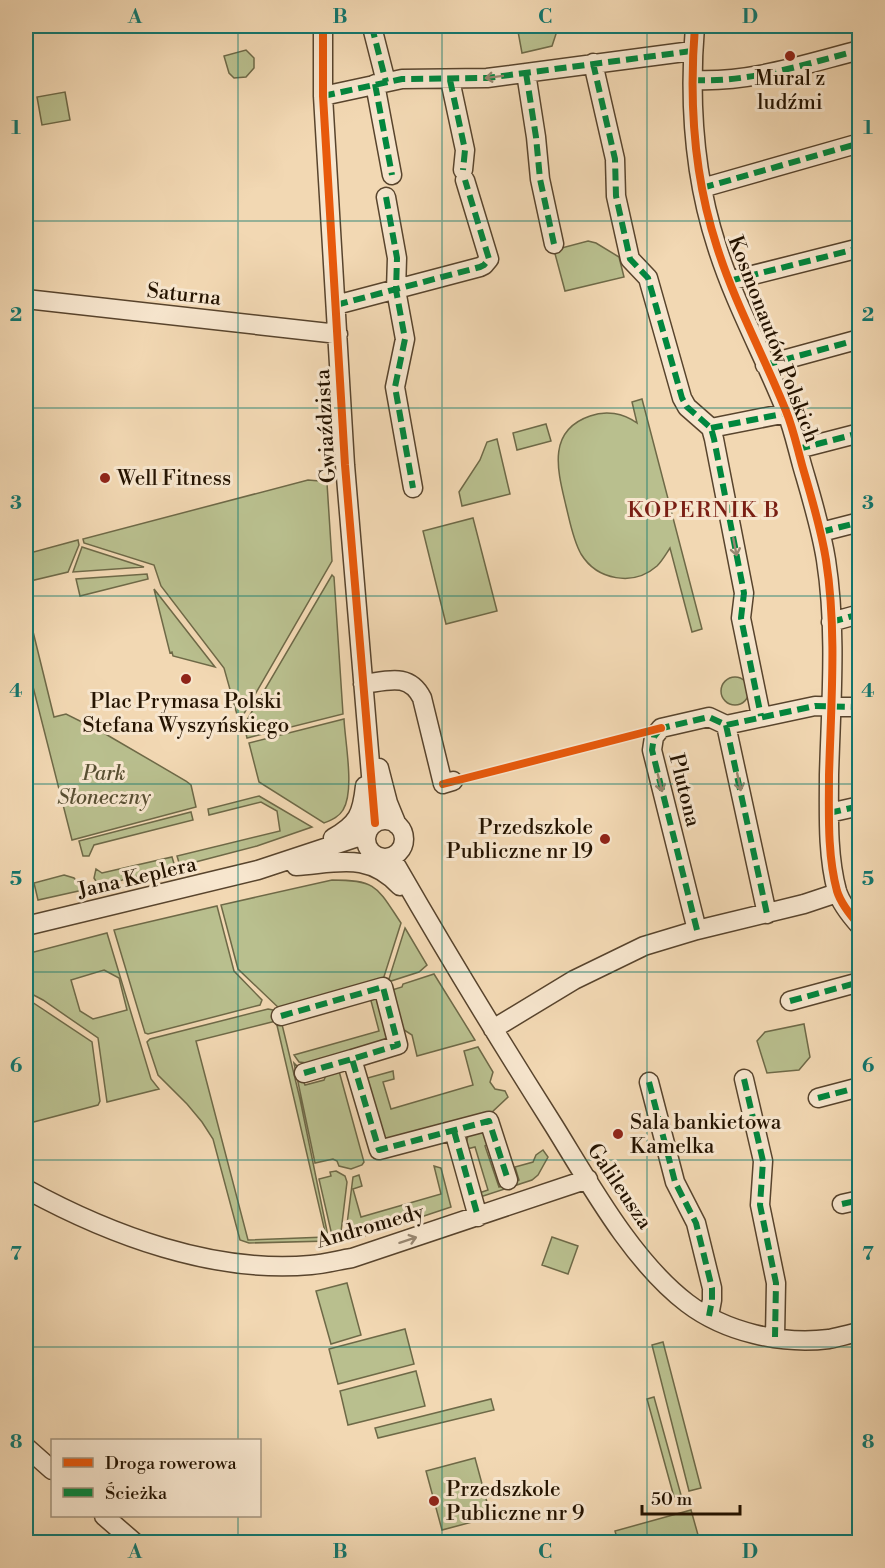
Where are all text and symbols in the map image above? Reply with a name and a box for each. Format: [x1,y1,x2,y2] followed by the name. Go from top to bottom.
[127,5,143,30] text: A
[332,5,348,30] text: B
[538,5,552,30] text: C
[742,5,758,30] text: D
[783,49,797,63] marker: Mural z ludźmi
[755,66,825,116] place label: Mural z ludźmi
[484,72,504,83] one-way arrow
[11,116,21,141] text: 1
[863,116,873,141] text: 1
[722,232,825,447] street label: Kosmonautów Polskich
[145,278,223,312] street label: Saturna
[10,303,22,328] text: 2
[862,303,874,328] text: 2
[310,368,342,484] street label: Gwiaździsta
[116,466,231,492] place label: Well Fitness
[98,471,112,485] marker: Well Fitness
[10,491,22,516] text: 3
[862,491,874,516] text: 3
[627,497,781,524] district label: KOPERNIK B
[730,537,741,556] one-way arrow
[179,672,193,686] marker: Plac Prymasa Polski Stefana Wyszyńskiego
[9,679,23,704] text: 4
[861,679,875,704] text: 4
[83,689,289,739] place label: Plac Prymasa Polski Stefana Wyszyńskiego
[662,751,706,830] street label: Plutona
[57,761,152,811] park label: Park Słoneczny
[733,772,745,791] one-way arrow
[655,773,666,792] one-way arrow
[446,815,593,865] place label: Przedszkole Publiczne nr 19
[598,832,612,846] marker: Przedszkole Publiczne nr 19
[74,852,200,905] street label: Jana Keplera
[10,867,22,892] text: 5
[862,867,874,892] text: 5
[10,1054,23,1079] text: 6
[862,1054,875,1079] text: 6
[630,1110,782,1160] place label: Sala bankietowa Kamelka
[611,1127,625,1141] marker: Sala bankietowa Kamelka
[581,1139,658,1235] street label: Galileusza
[312,1199,428,1255] street label: Andromedy
[398,1233,417,1244] one-way arrow
[10,1242,22,1267] text: 7
[862,1242,874,1267] text: 7
[10,1430,23,1455] text: 8
[862,1430,875,1455] text: 8
[51,1439,261,1517] legend
[105,1452,237,1475] text: Droga rowerowa
[446,1477,584,1527] place label: Przedszkole Publiczne nr 9
[642,1478,740,1516] scale bar
[105,1482,168,1505] text: Ścieżka
[651,1488,693,1511] text: 50 m
[427,1494,441,1508] marker: Przedszkole Publiczne nr 9
[127,1540,143,1565] text: A
[332,1540,348,1565] text: B
[538,1540,552,1565] text: C
[742,1540,758,1565] text: D

